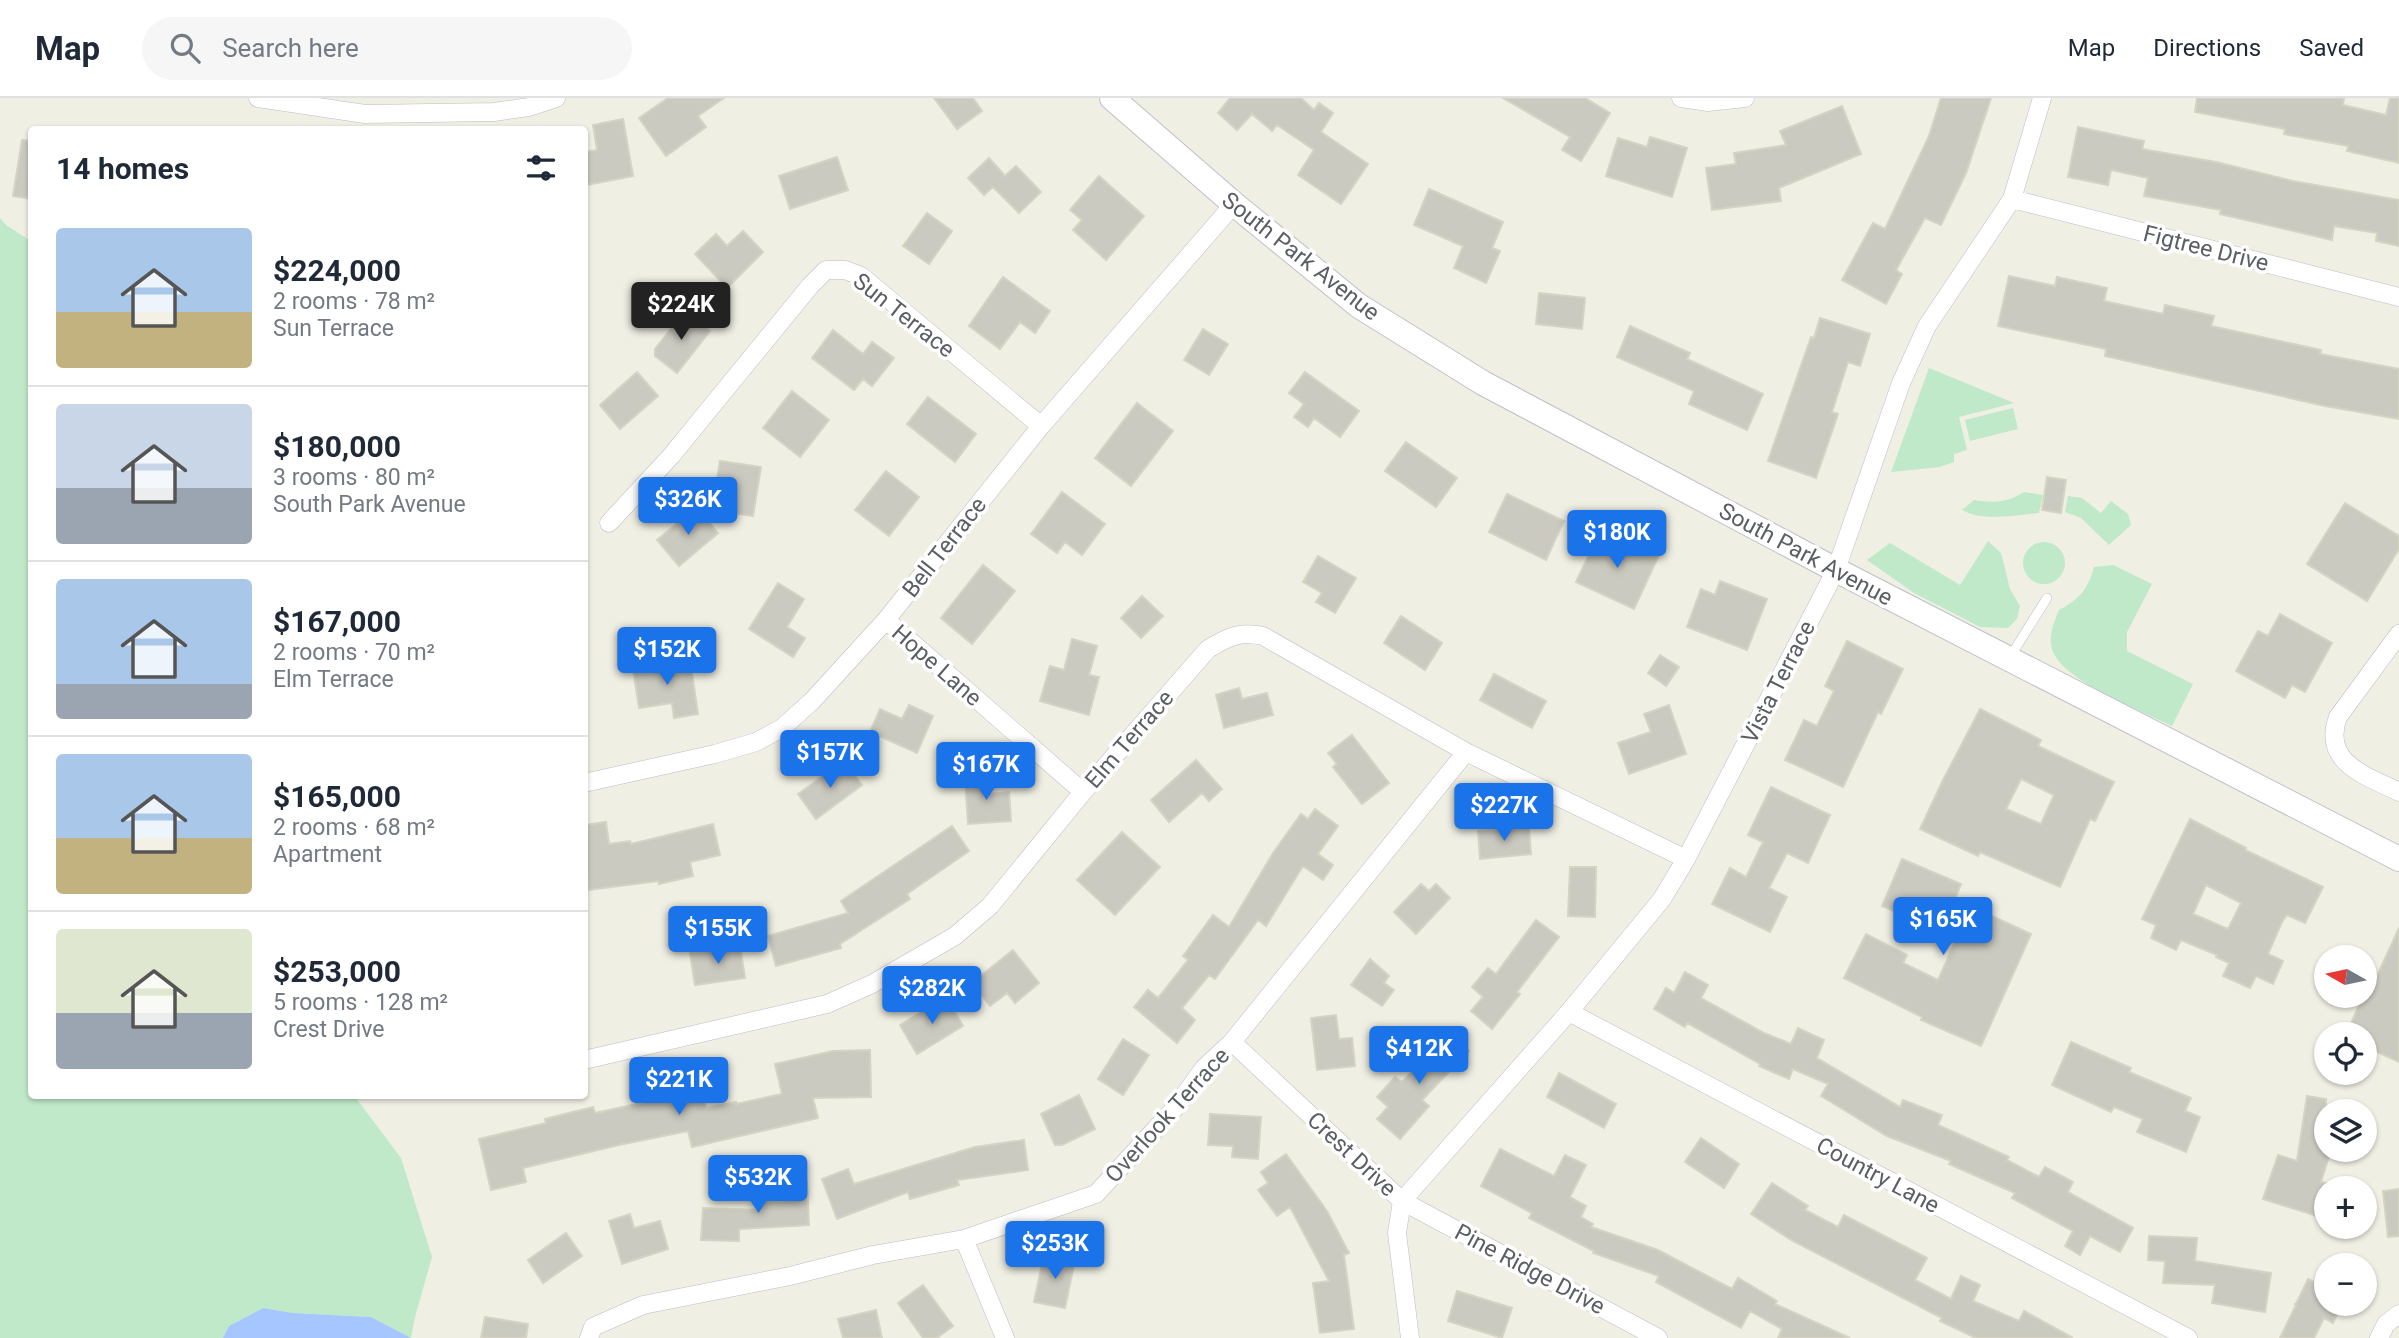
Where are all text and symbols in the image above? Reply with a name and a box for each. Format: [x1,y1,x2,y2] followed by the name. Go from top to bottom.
[142,17,632,80] search box
[35,29,100,68] text: Map
[166,29,204,67] icon: search
[222,33,359,63] text: Search here
[2068,34,2115,62] text: Map
[2153,34,2261,62] text: Directions
[2299,34,2364,62] text: Saved
[522,149,560,187] icon: filters
[56,151,189,186] text: 14 homes
[1216,186,1385,326] street label: South Park Avenue
[2140,220,2271,277] street label: Figtree Drive
[273,253,401,288] text: $224,000
[112,256,196,340] icon: home
[848,268,960,363] street label: Sun Terrace
[632,282,730,342] pin: $224K
[273,288,435,315] text: 2 rooms · 78 m²
[647,291,715,318] text: $224K
[273,315,394,342] text: Sun Terrace
[273,429,401,464] text: $180,000
[112,432,196,516] icon: home
[273,464,435,491] text: 3 rooms · 80 m²
[639,478,737,537] pin: $326K
[654,486,722,513] text: $326K
[273,491,466,518] text: South Park Avenue
[897,492,992,603] street label: Bell Terrace
[1714,497,1897,612] street label: South Park Avenue
[1568,510,1666,570] pin: $180K
[1583,519,1651,546] text: $180K
[273,604,401,639] text: $167,000
[112,607,196,691] icon: home
[1736,616,1821,748] street label: Vista Terrace
[886,619,987,712] street label: Hope Lane
[618,628,716,687] pin: $152K
[633,636,701,663] text: $152K
[273,639,435,666] text: 2 rooms · 70 m²
[273,666,394,693] text: Elm Terrace
[1080,685,1179,794] street label: Elm Terrace
[781,730,879,790] pin: $157K
[796,739,864,766] text: $157K
[937,742,1035,802] pin: $167K
[952,751,1020,778] text: $167K
[273,779,401,814] text: $165,000
[112,782,196,866] icon: home
[1455,784,1553,843] pin: $227K
[1470,792,1538,819] text: $227K
[273,814,435,841] text: 2 rooms · 68 m²
[273,841,382,868] text: Apartment
[1894,898,1992,957] pin: $165K
[669,906,767,966] pin: $155K
[1909,906,1977,933] text: $165K
[684,915,752,942] text: $155K
[2314,945,2376,1008] north arrow
[2314,945,2377,1316] map controls
[273,954,401,989] text: $253,000
[112,957,196,1041] icon: home
[883,967,981,1026] pin: $282K
[898,975,966,1002] text: $282K
[273,989,448,1016] text: 5 rooms · 128 m²
[273,1016,385,1043] text: Crest Drive
[2314,1022,2377,1085] button: locate
[1370,1026,1468,1086] pin: $412K
[1385,1035,1453,1062] text: $412K
[1100,1042,1235,1188] street label: Overlook Terrace
[630,1058,728,1117] pin: $221K
[645,1066,713,1093] text: $221K
[2314,1099,2377,1162] button: layers
[1302,1106,1402,1202] street label: Crest Drive
[1812,1132,1944,1219] street label: Country Lane
[709,1156,807,1215] pin: $532K
[724,1164,792,1191] text: $532K
[2314,1176,2377,1239] button: +
[1450,1219,1609,1320] street label: Pine Ridge Drive
[1006,1222,1104,1281] pin: $253K
[1021,1230,1089,1257] text: $253K
[2314,1253,2377,1316] button: −

